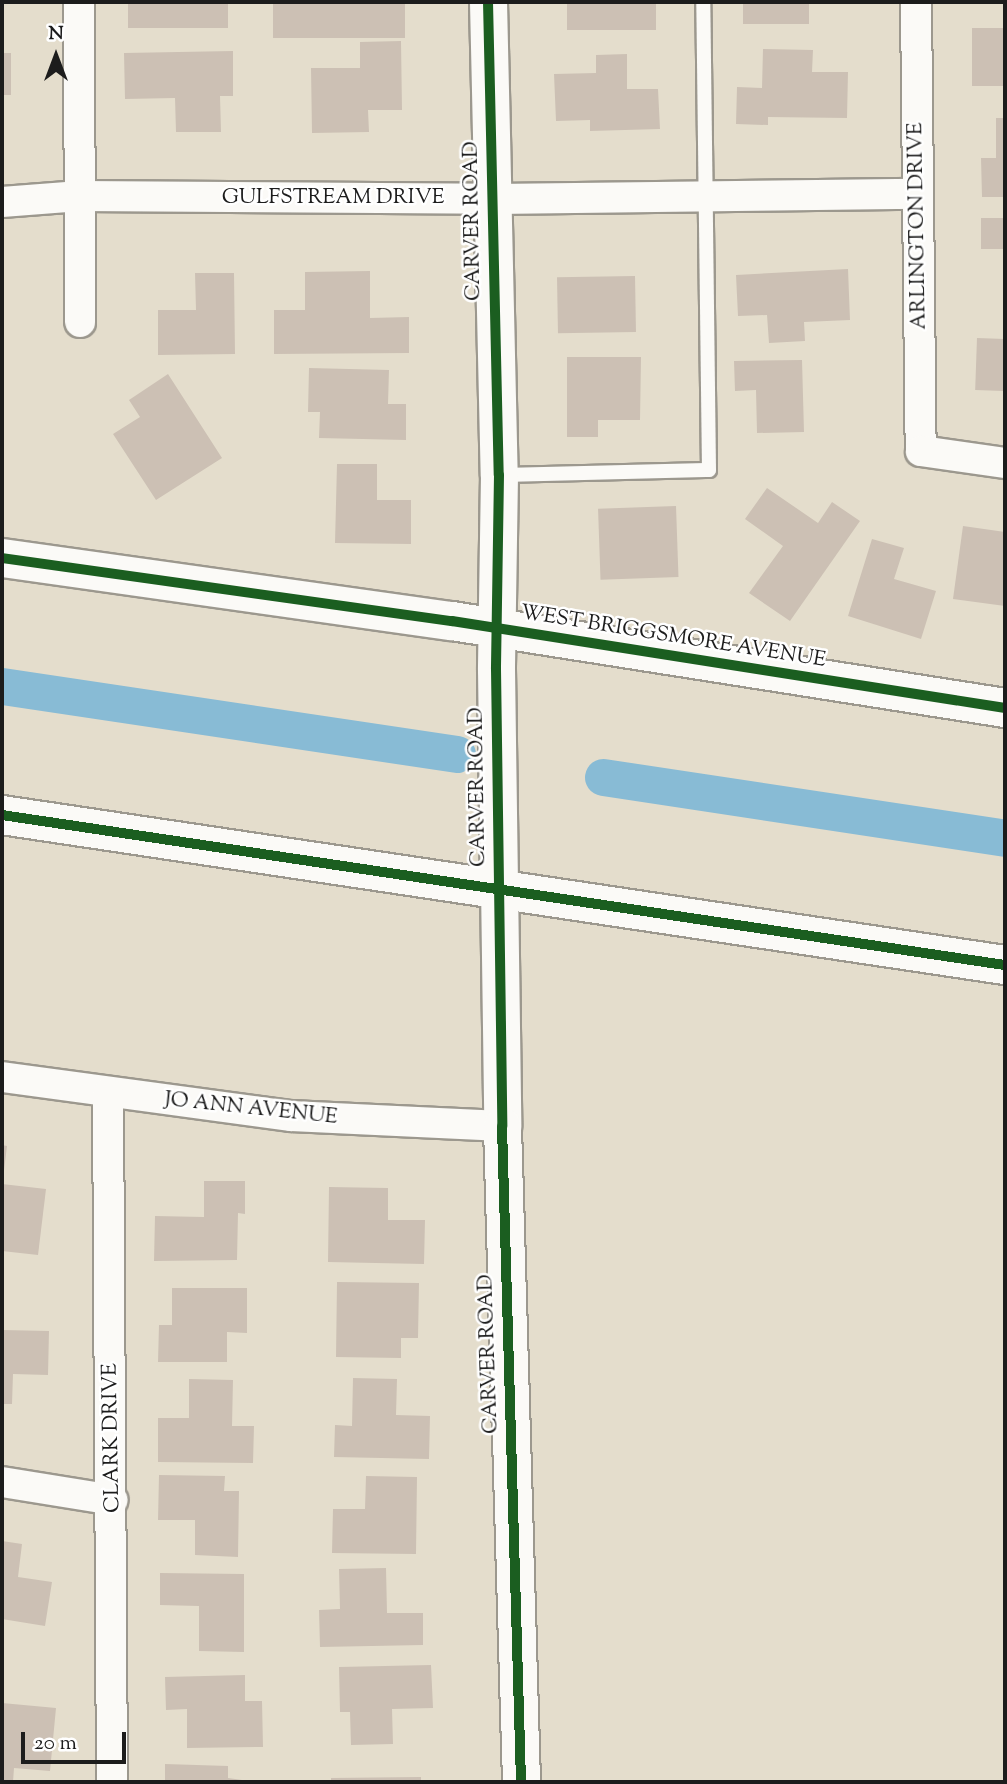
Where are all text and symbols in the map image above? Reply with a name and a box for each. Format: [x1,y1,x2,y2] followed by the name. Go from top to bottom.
[21,21,91,91] north arrow
[48,21,64,48] text: N
[904,122,932,330] street label: ARLINGTON DRIVE
[459,141,487,301] street label: CARVER ROAD
[222,185,444,211] street label: GULFSTREAM DRIVE
[518,600,828,674] street label: WEST BRIGGSMORE AVENUE
[464,707,492,867] street label: CARVER ROAD
[163,1087,339,1131] street label: JO ANN AVENUE
[474,1274,504,1434] street label: CARVER ROAD
[98,1363,126,1513] street label: CLARK DRIVE
[24,1718,130,1762] scale bar
[34,1729,77,1759] text: 20 m

